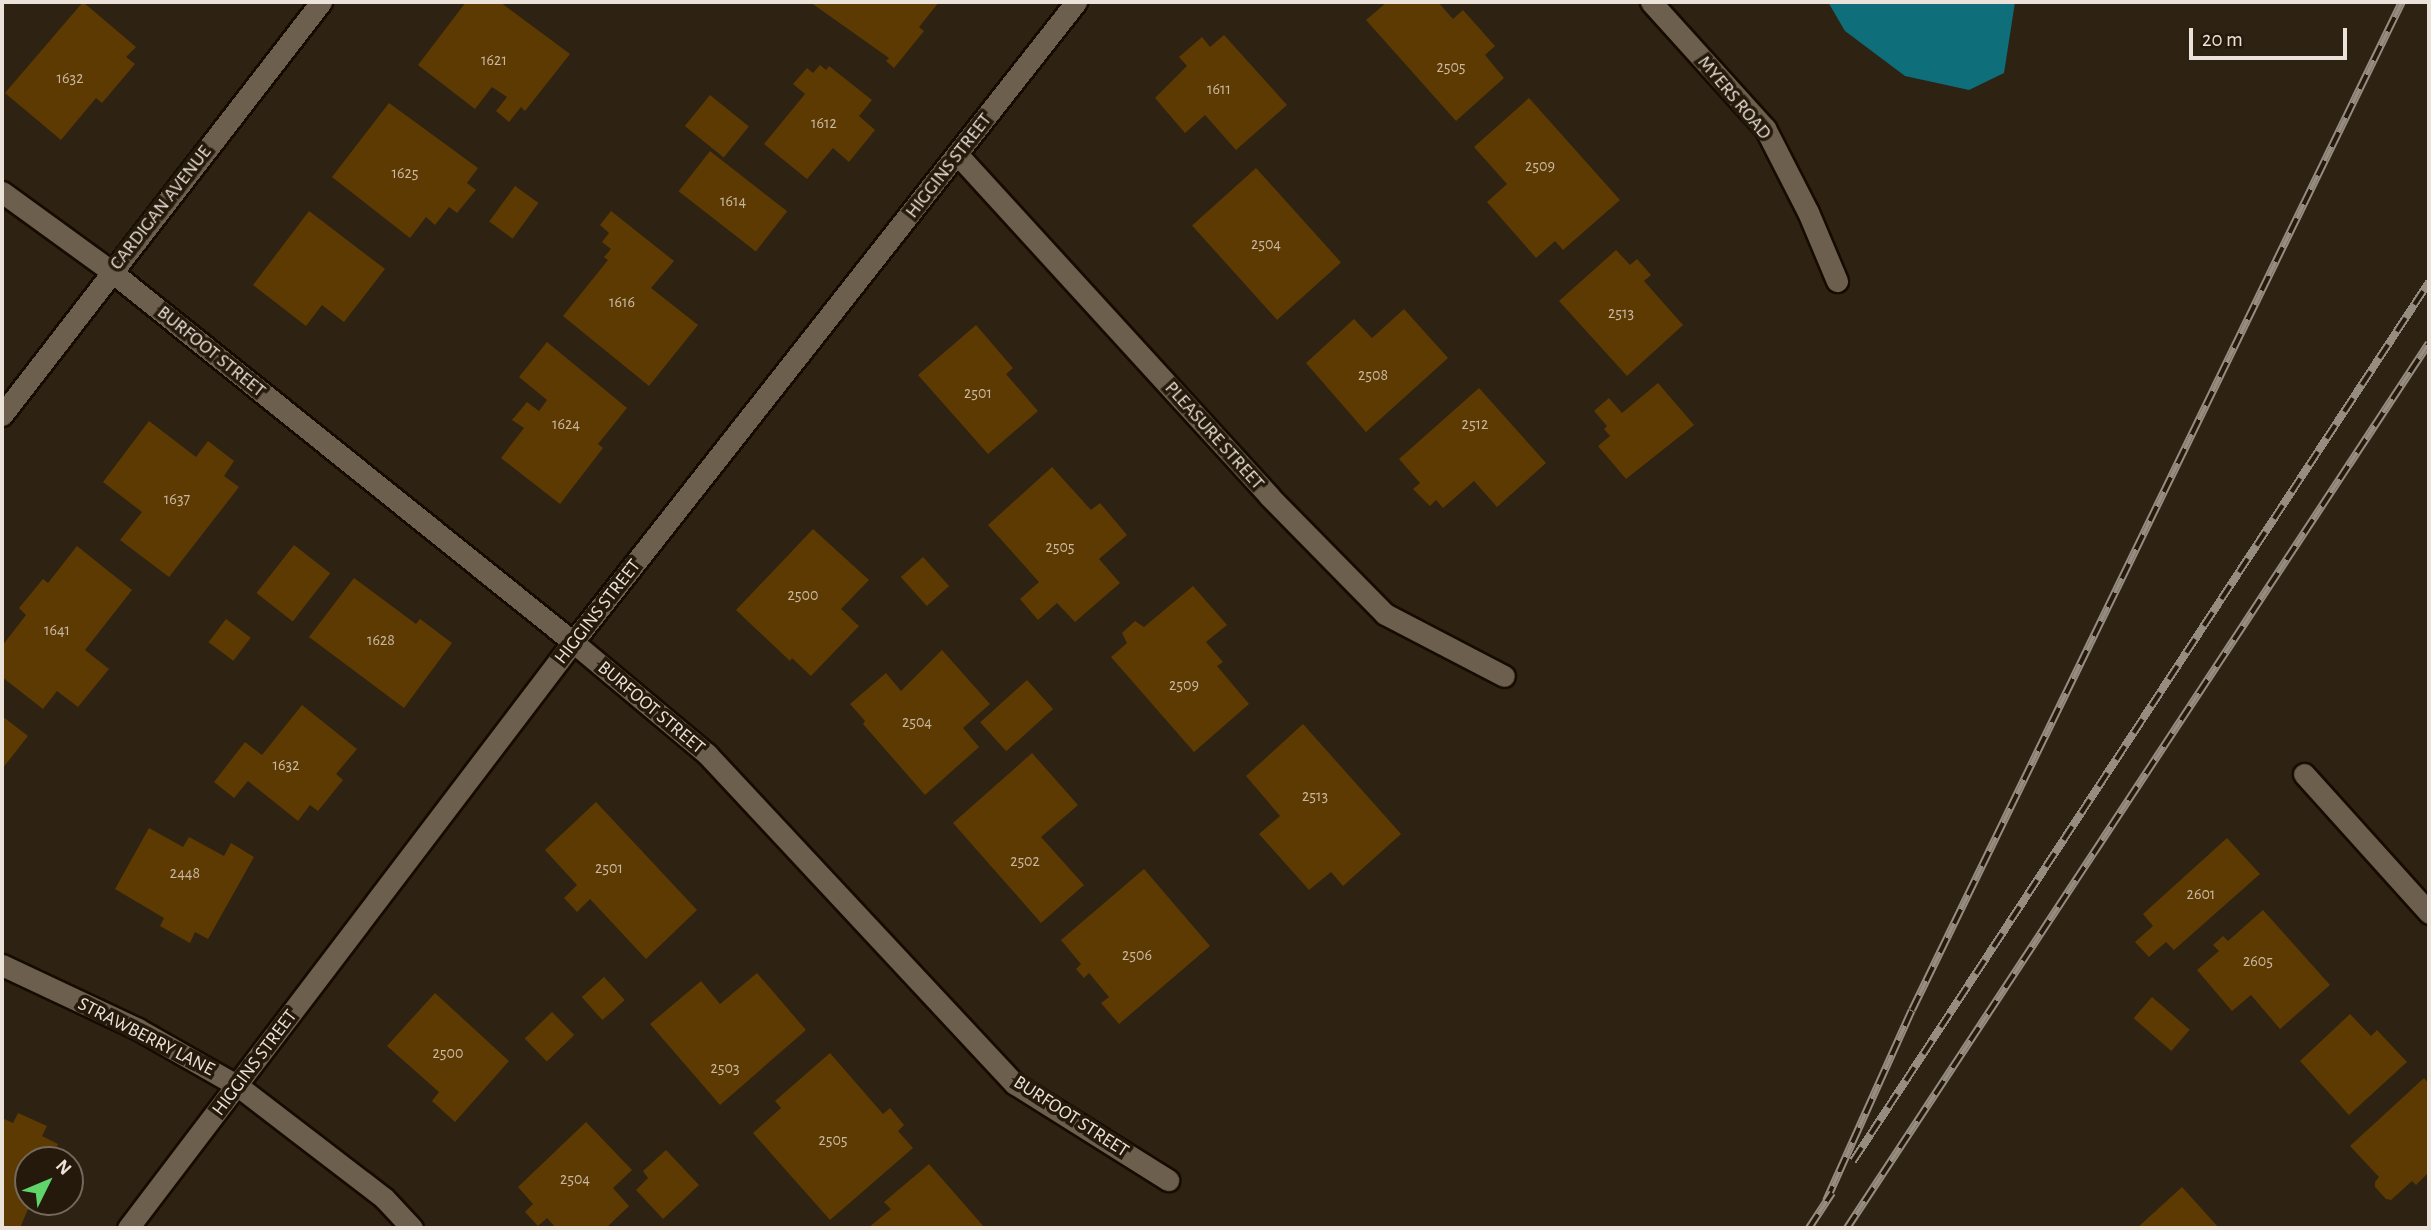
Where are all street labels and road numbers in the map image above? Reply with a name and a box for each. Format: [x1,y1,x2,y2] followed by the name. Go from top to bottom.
[1692,52,1776,144] street label: MYERS ROAD
[901,109,997,223] street label: HIGGINS STREET
[105,141,217,275] street label: CARDIGAN AVENUE
[152,301,270,403] street label: BURFOOT STREET
[1159,377,1269,495] street label: PLEASURE STREET
[550,555,646,669] street label: HIGGINS STREET
[593,657,709,759] street label: BURFOOT STREET
[74,993,218,1081] street label: STRAWBERRY LANE
[208,1005,302,1121] street label: HIGGINS STREET
[1009,1071,1133,1163] street label: BURFOOT STREET

